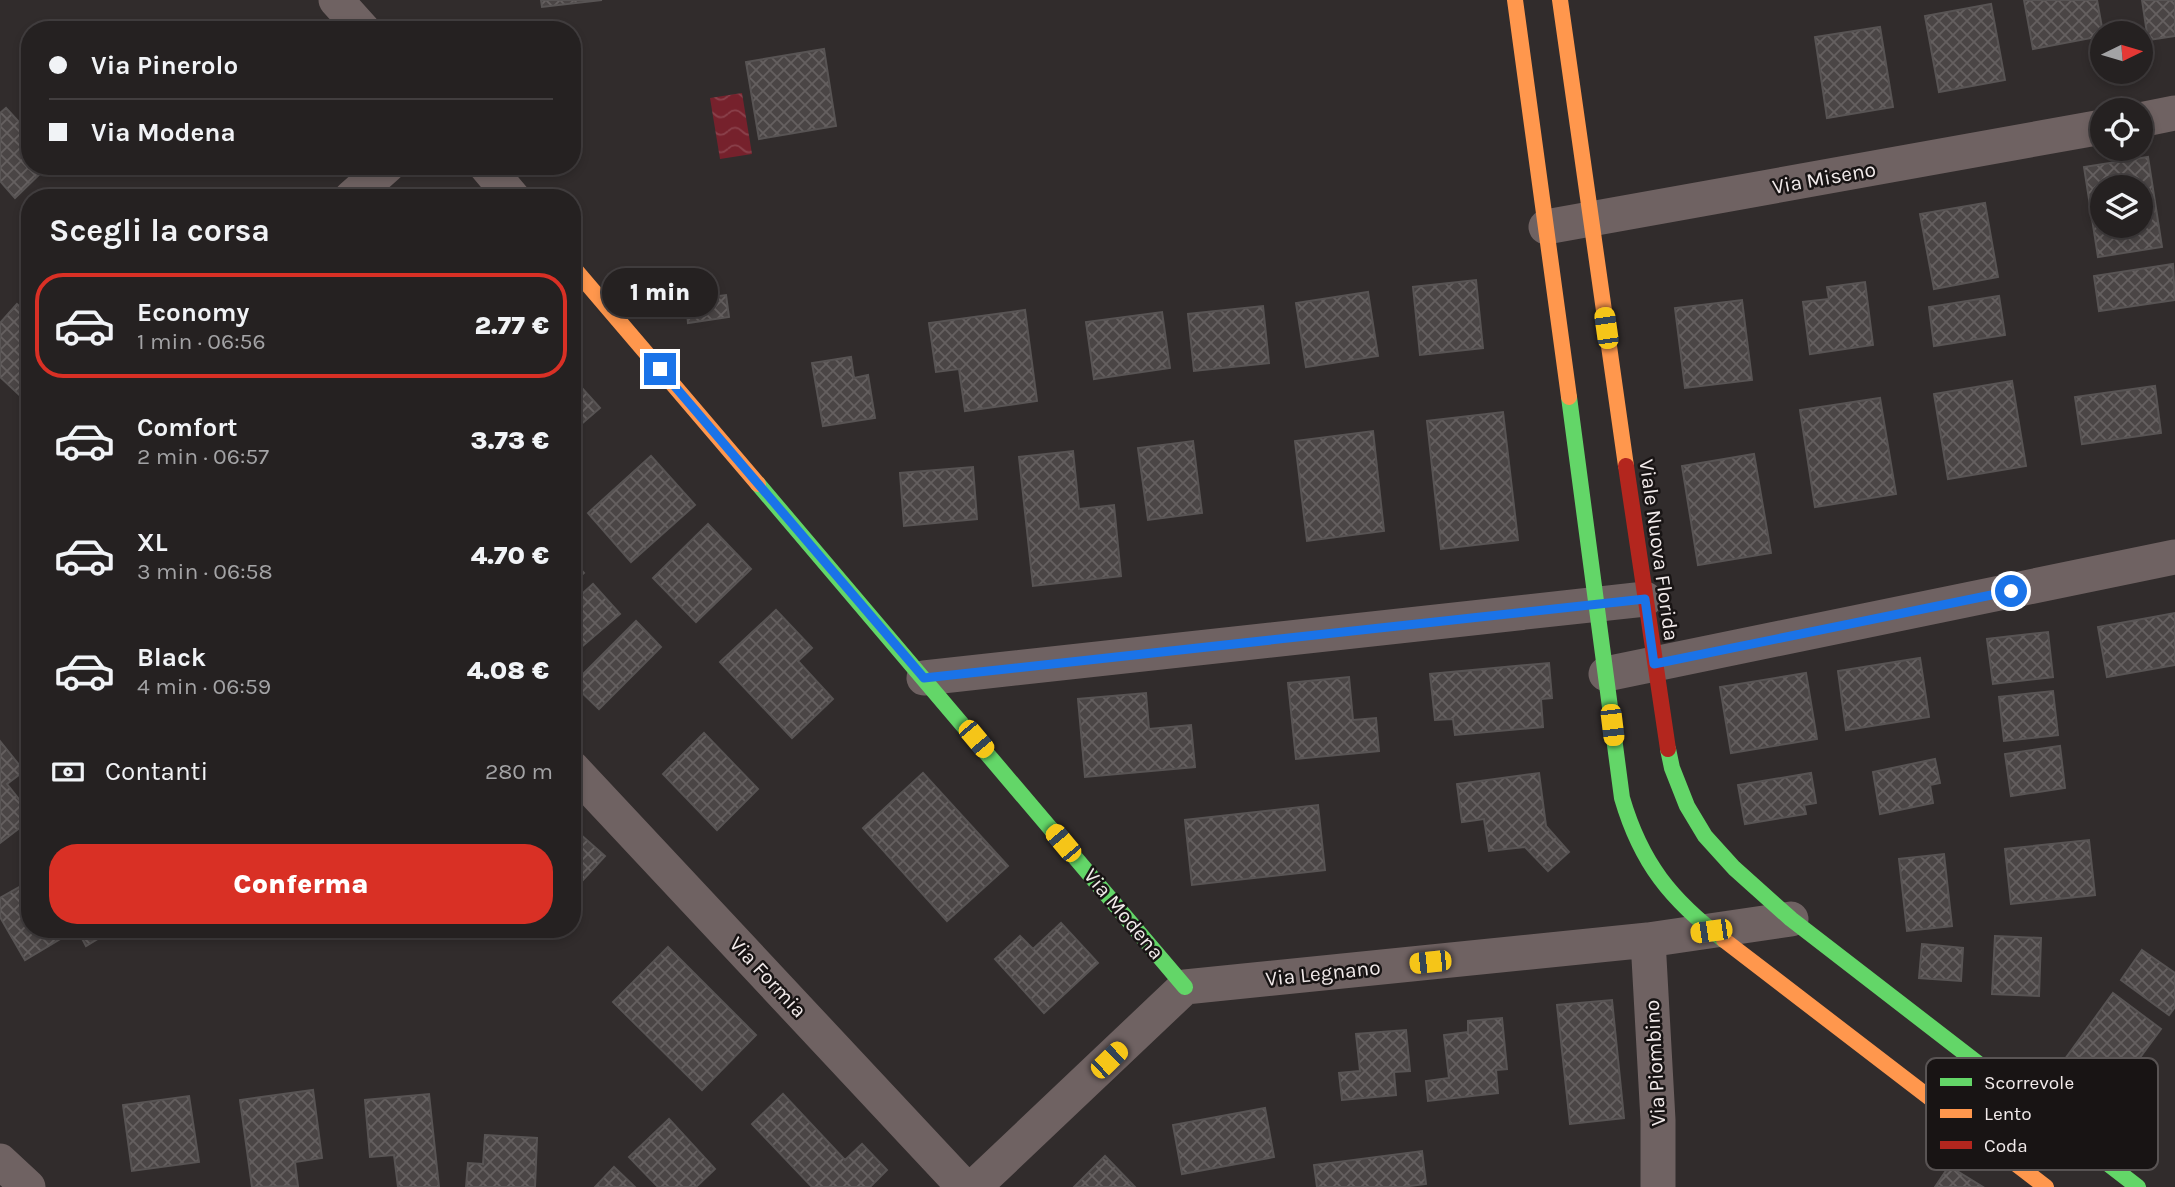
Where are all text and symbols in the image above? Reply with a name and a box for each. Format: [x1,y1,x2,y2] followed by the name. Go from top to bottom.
[2090,21,2152,84] north arrow
[2090,21,2153,238] map controls
[91,50,238,81] text: Via Pinerolo
[2090,98,2153,161] button: locate
[91,117,236,148] text: Via Modena
[1770,157,1878,199] street label: Via Miseno
[2090,175,2153,238] button: layers
[49,212,270,249] text: Scegli la corsa
[602,268,718,316] callout: 1 min
[630,279,690,306] text: 1 min
[53,294,116,357] icon: car
[137,297,249,328] text: Economy
[1593,306,1620,350] car
[475,310,549,341] text: 2.77 €
[137,328,266,355] text: 1 min · 06:56
[644,353,676,385] route end
[53,409,116,472] icon: car
[137,412,238,443] text: Comfort
[471,425,549,456] text: 3.73 €
[137,443,269,470] text: 2 min · 06:57
[1634,458,1684,642] street label: Viale Nuova Florida
[53,524,116,587] icon: car
[137,527,168,558] text: XL
[471,540,549,571] text: 4.70 €
[137,558,273,585] text: 3 min · 06:58
[1995,575,2027,607] route start
[53,639,116,702] icon: car
[137,642,206,673] text: Black
[467,655,549,686] text: 4.08 €
[137,673,271,700] text: 4 min · 06:59
[1600,703,1625,747] car
[955,716,998,762] car
[49,753,87,791] icon: cash
[105,756,208,787] text: Contanti
[485,758,553,785] text: 280 m
[1042,820,1085,866] car
[49,844,553,924] button: Conferma
[1079,864,1169,964] street label: Via Modena
[1689,918,1734,944] car
[725,932,811,1022] street label: Via Formia
[1409,949,1452,975] car
[1264,955,1382,991] street label: Via Legnano
[1640,999,1670,1127] street label: Via Piombino
[1087,1038,1132,1082] car
[1926,1058,2158,1170] legend
[1984,1072,2074,1094] text: Scorrevole
[1984,1103,2032,1125] text: Lento
[1984,1135,2028,1157] text: Coda

